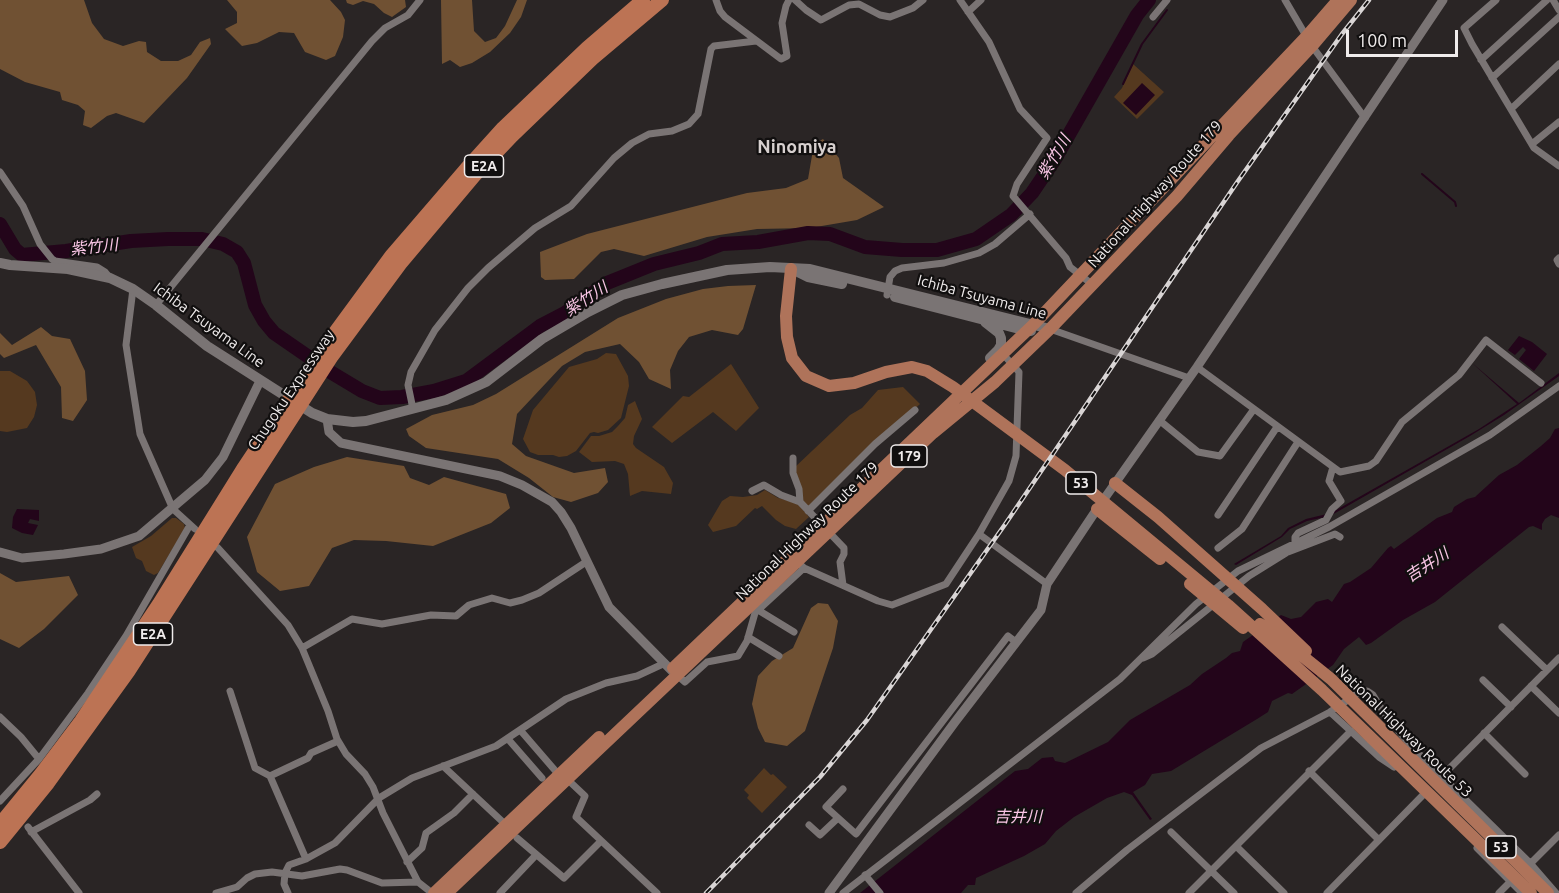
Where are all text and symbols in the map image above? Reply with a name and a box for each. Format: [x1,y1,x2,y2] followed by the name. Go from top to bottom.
[1349,18,1462,56] scale bar
[1357,30,1407,50] text: 100 m
[1084,117,1226,271] street label: National Highway Route 179
[1033,131,1075,183] water label: 紫竹川
[757,136,837,158] district label: Ninomiya
[464,155,504,177] road number: E2A
[69,235,119,259] water label: 紫竹川
[915,271,1049,323] street label: Ichiba Tsuyama Line
[561,278,611,320] water label: 紫竹川
[150,279,268,371] street label: Ichiba Tsuyama Line
[244,326,338,454] street label: Chugoku Expressway
[891,445,927,467] road number: 179
[732,458,882,604] street label: National Highway Route 179
[1066,472,1096,494] road number: 53
[1402,544,1452,586] water label: 吉井川
[134,623,172,645] road number: E2A
[1332,661,1476,801] street label: National Highway Route 53
[994,807,1042,827] water label: 吉井川
[1486,836,1516,858] road number: 53

